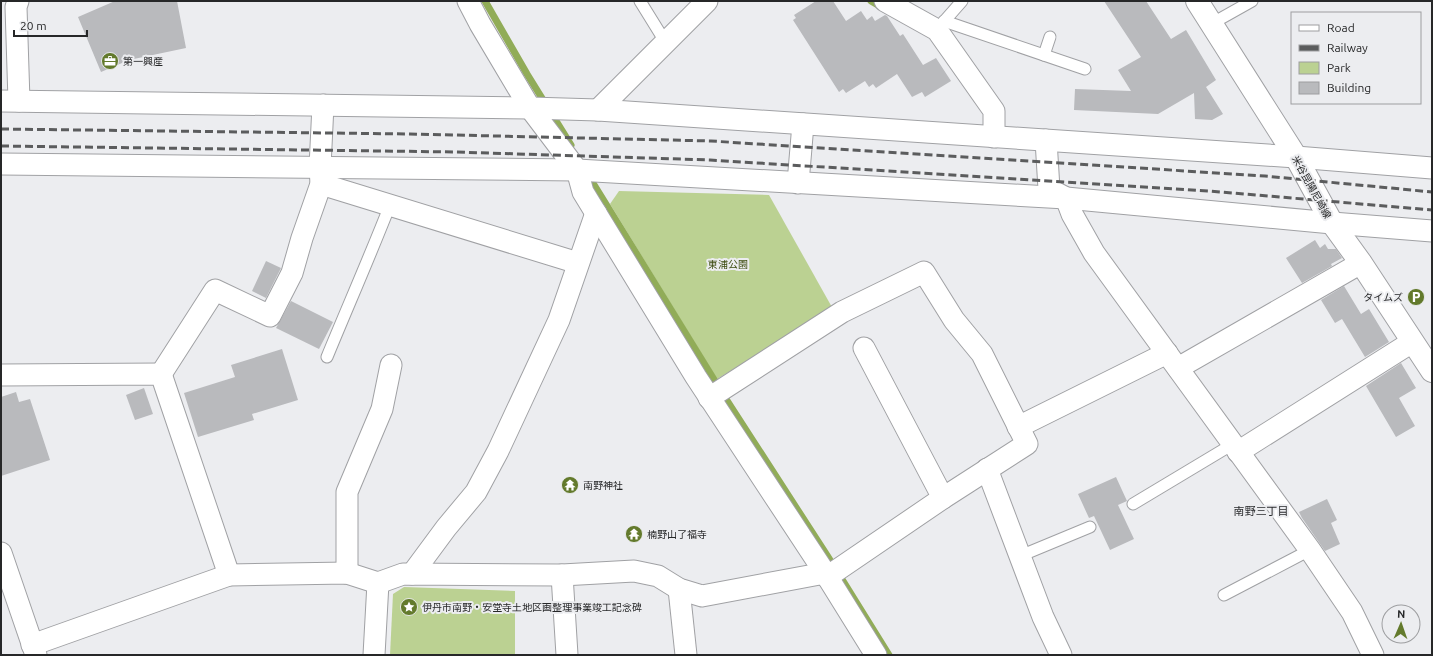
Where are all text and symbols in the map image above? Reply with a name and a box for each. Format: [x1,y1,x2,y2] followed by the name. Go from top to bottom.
[14,12,87,38] scale bar
[1291,12,1421,104] legend
[20,19,47,32] text: 20 m
[1327,21,1355,34] text: Road
[1327,41,1368,54] text: Railway
[100,51,120,71] office icon: 第一興産
[123,56,163,67] place label: 第一興産
[1327,61,1351,74] text: Park
[1327,81,1371,94] text: Building
[1290,154,1333,221] street label: 米谷昆陽尼崎線
[708,259,748,270] park label: 東浦公園
[1406,287,1426,307] parking icon: タイムズ
[1363,292,1403,303] place label: タイムズ
[560,475,580,495] temple icon: 南野神社
[583,480,623,491] place label: 南野神社
[1234,505,1289,517] district label: 南野三丁目
[624,524,644,544] temple icon: 楠野山了福寺
[647,529,707,540] place label: 楠野山了福寺
[399,597,419,617] place icon: 伊丹市南野・安堂寺土地区画整理事業竣工記念碑
[422,602,642,613] place label: 伊丹市南野・安堂寺土地区画整理事業竣工記念碑
[1381,604,1421,644] north arrow
[1397,608,1406,620] text: N

